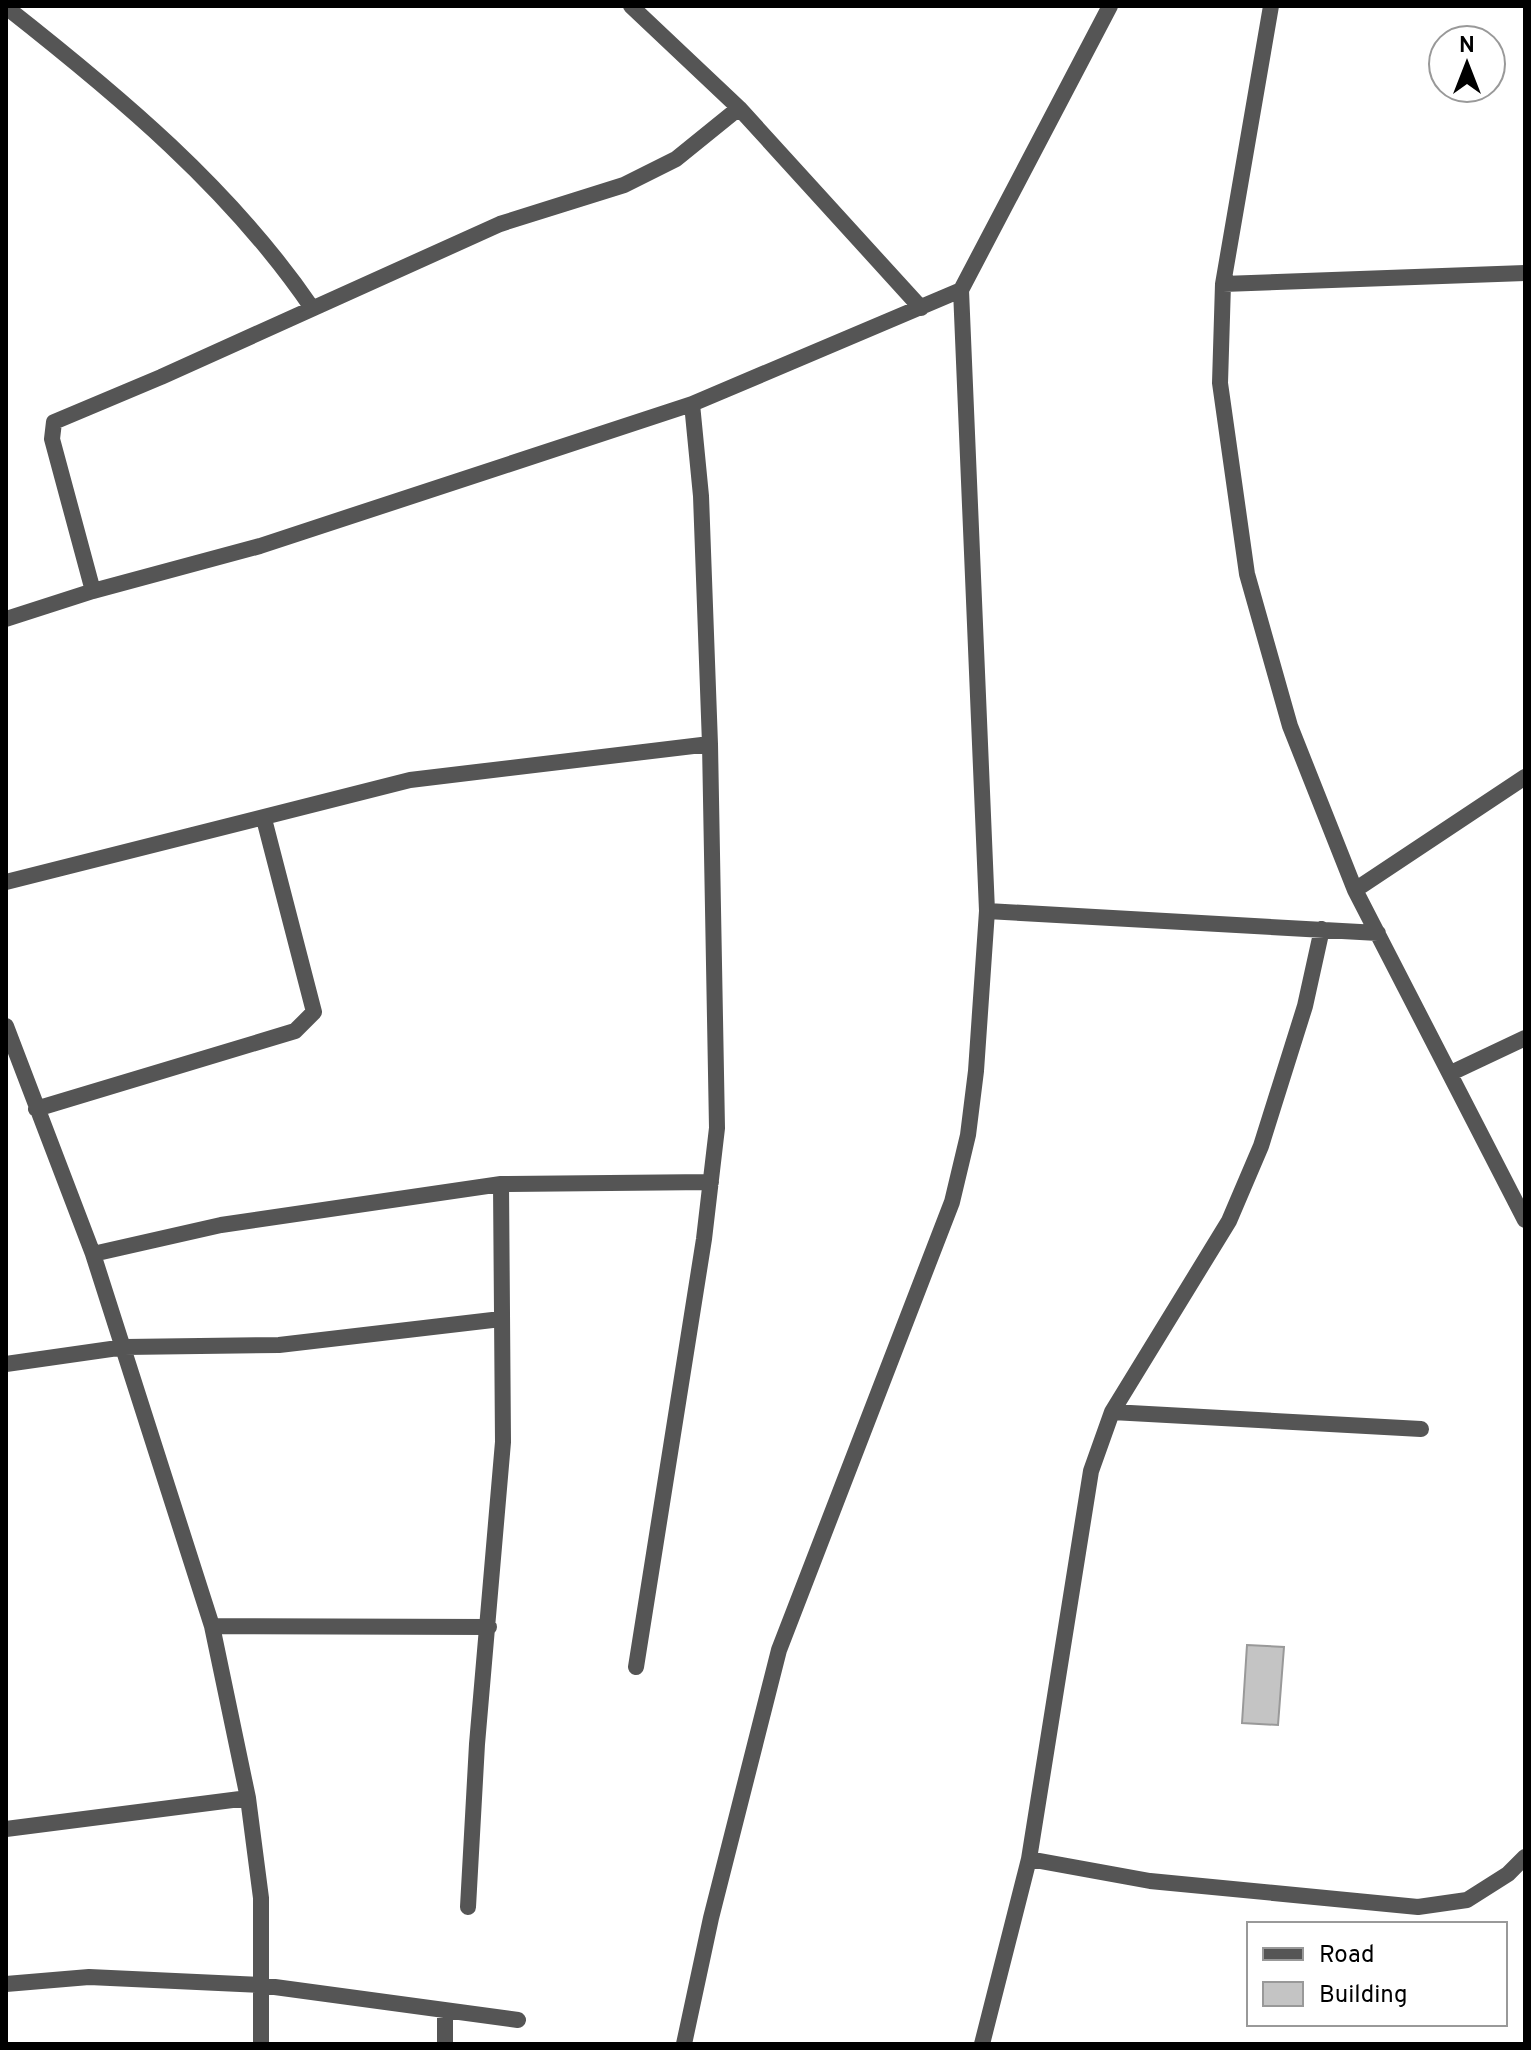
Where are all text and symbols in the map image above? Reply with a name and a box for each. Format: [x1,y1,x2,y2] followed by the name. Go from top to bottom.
[1427,24,1507,104] north arrow
[1459,33,1475,60] text: N
[1247,1922,1507,2026] legend
[1319,1941,1375,1971] text: Road
[1319,1981,1408,2011] text: Building

